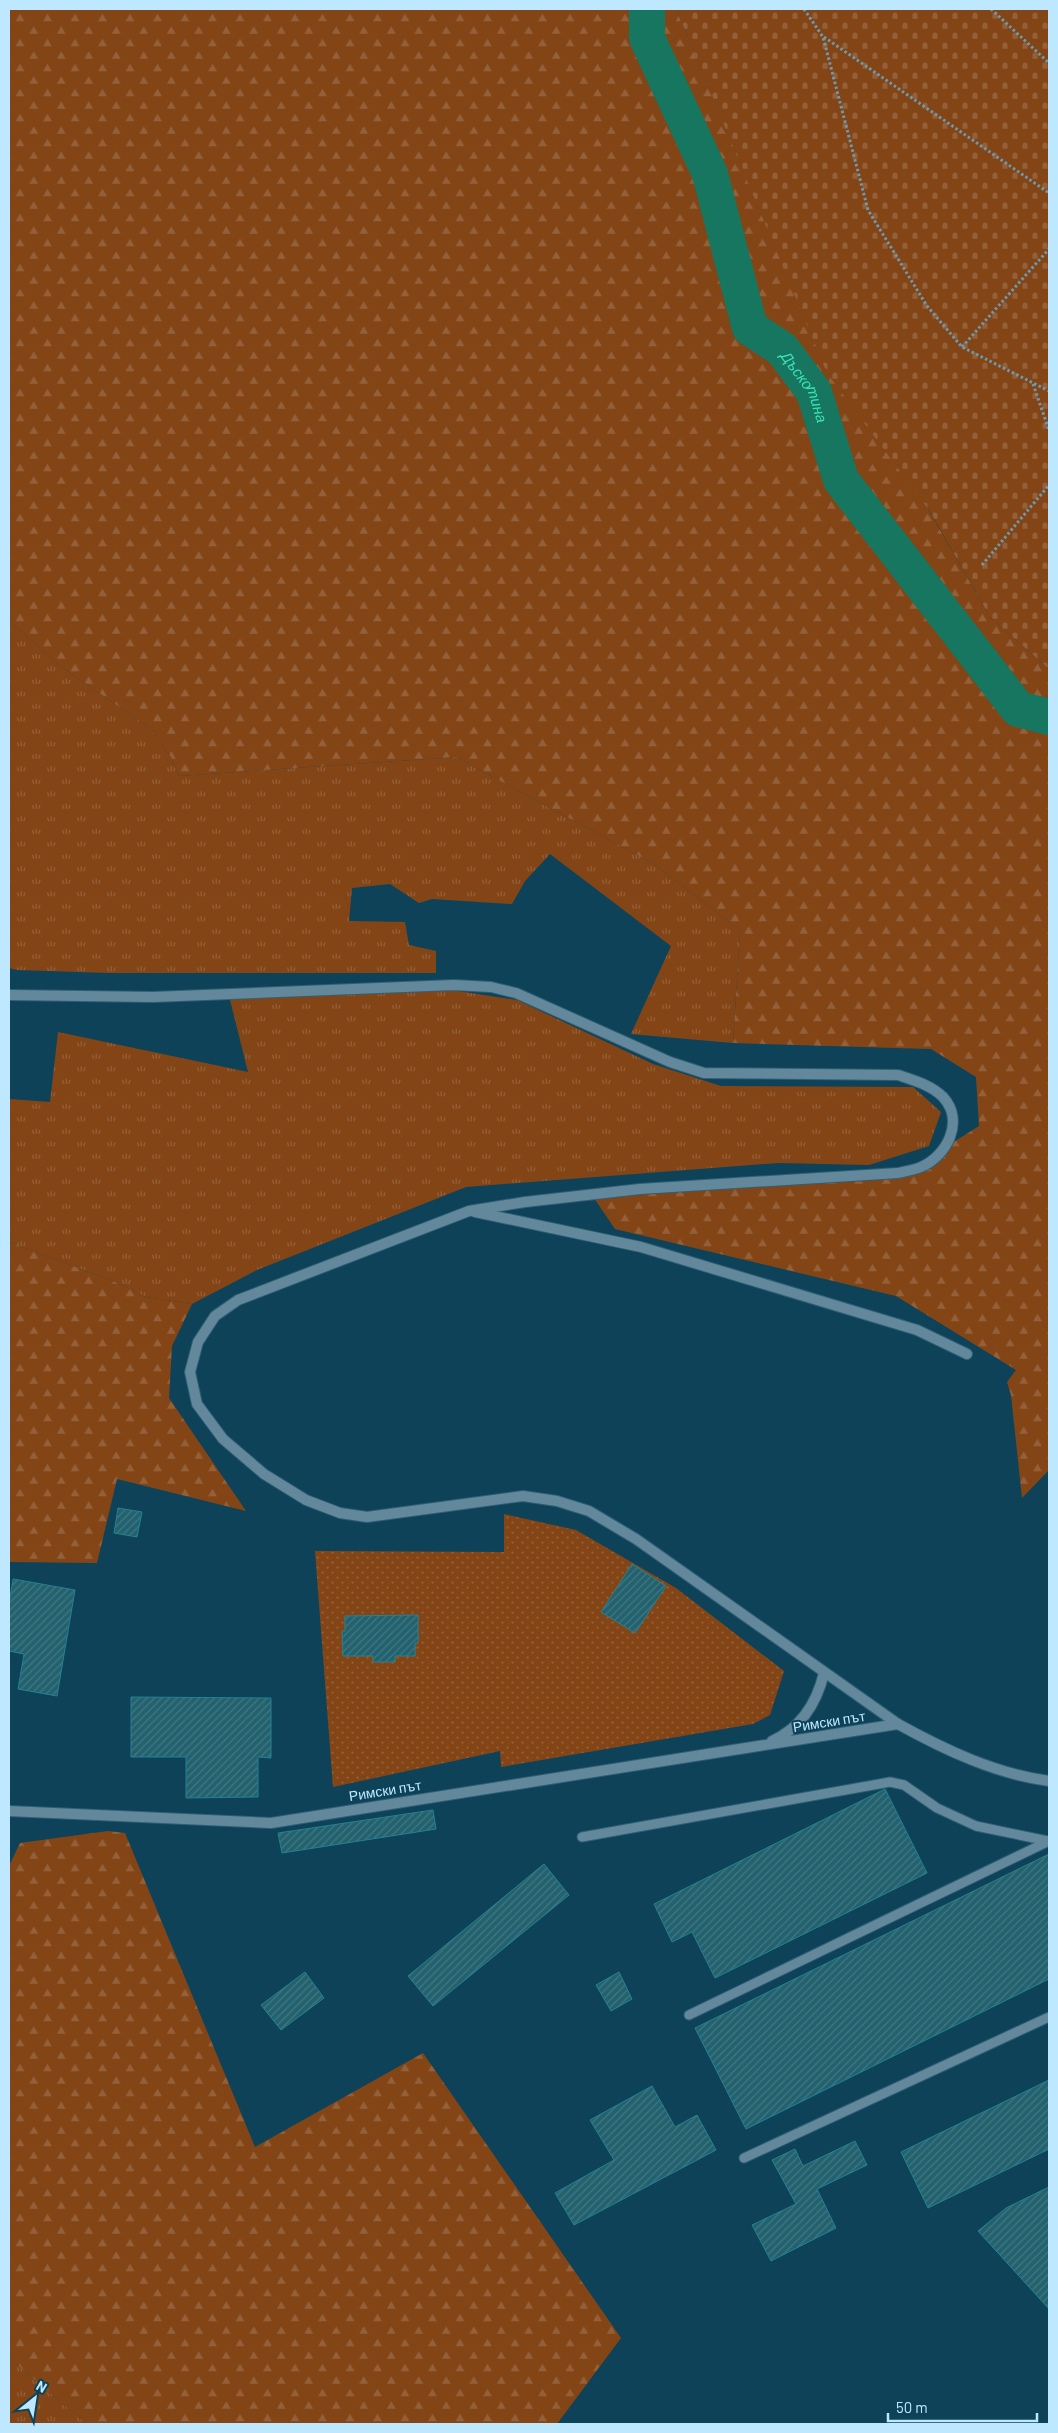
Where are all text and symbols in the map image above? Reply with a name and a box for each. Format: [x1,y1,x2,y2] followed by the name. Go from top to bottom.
[776,346,832,425] water label: Дъскотина
[791,1707,867,1735] street label: Римски път
[347,1776,423,1804] street label: Римски път
[10,2373,60,2423] north arrow
[33,2377,50,2396] text: N
[888,2390,1037,2422] scale bar
[896,2398,928,2416] text: 50 m

